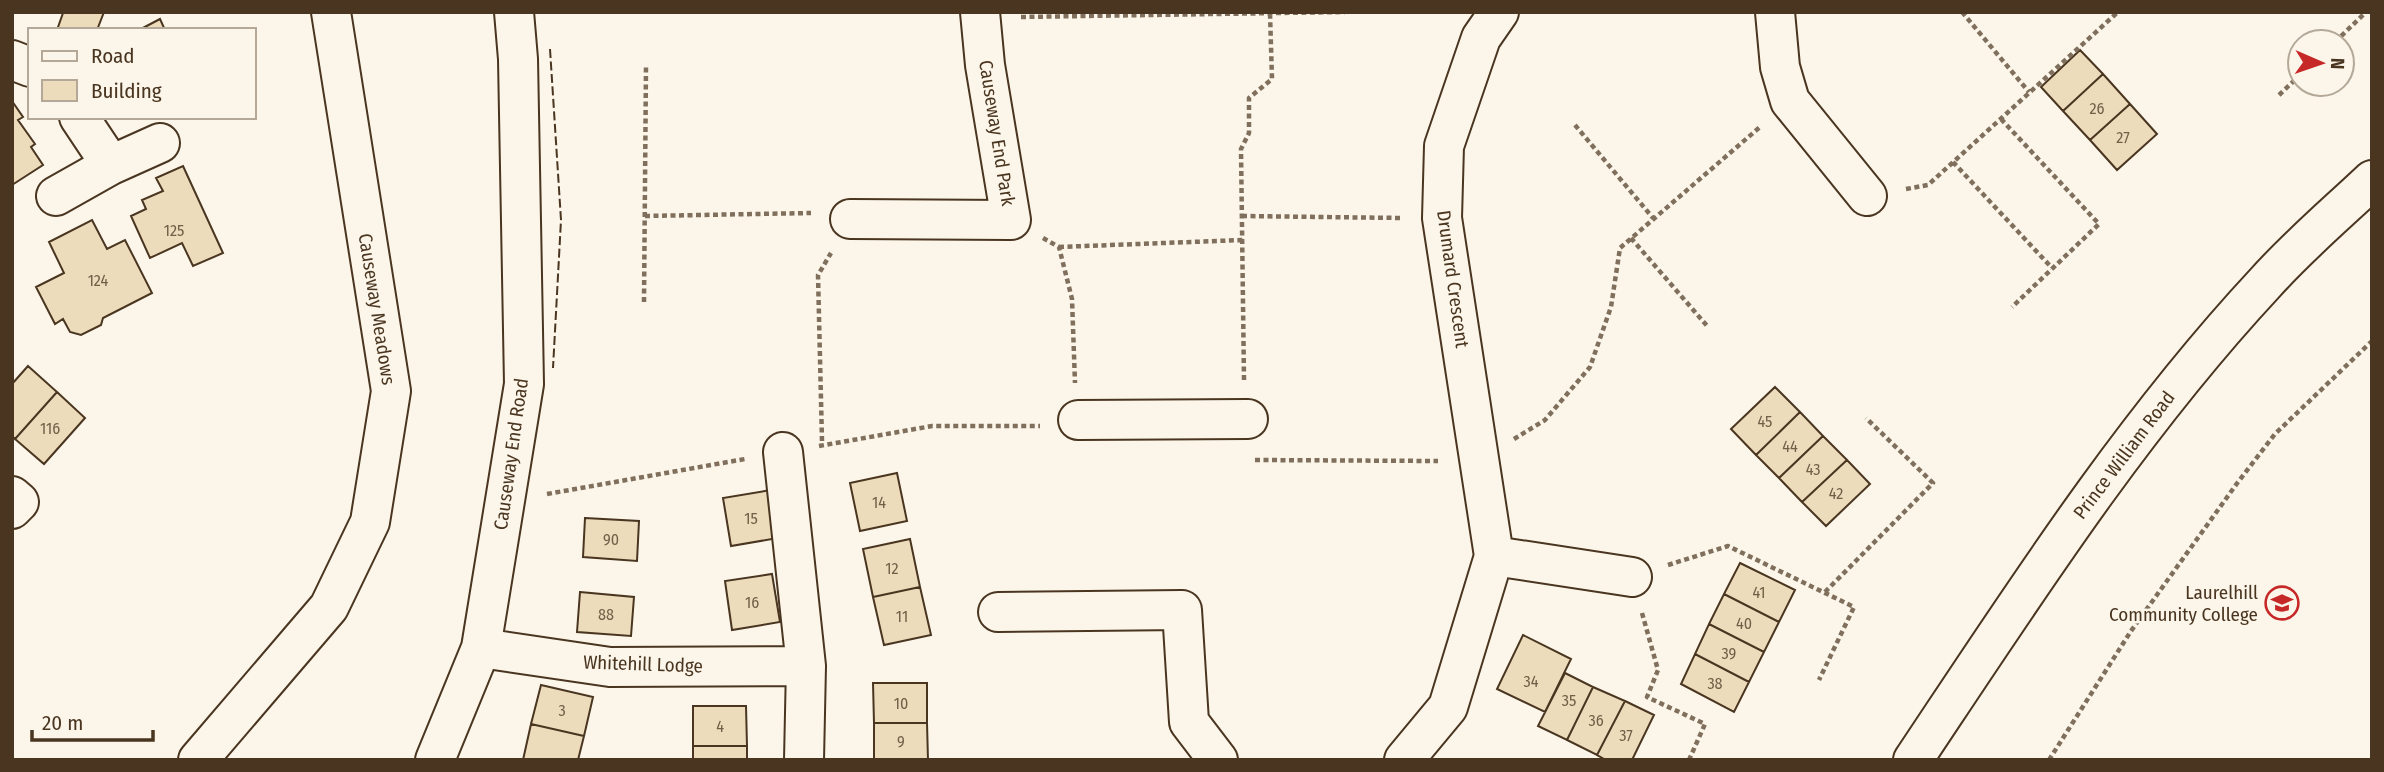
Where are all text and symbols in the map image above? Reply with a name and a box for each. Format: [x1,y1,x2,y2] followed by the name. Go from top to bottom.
[28,28,256,119] legend
[2286,28,2356,98] north arrow
[91,43,135,69] text: Road
[2326,57,2349,70] text: N
[974,58,1020,208] street label: Causeway End Park
[91,78,162,104] text: Building
[2090,99,2105,118] house number: 26
[2116,128,2130,147] house number: 27
[1432,209,1474,350] street label: Drumard Crescent
[164,221,184,240] house number: 125
[354,232,400,386] street label: Causeway Meadows
[88,271,109,290] house number: 124
[489,377,533,531] street label: Causeway End Road
[2068,386,2180,524] street label: Prince William Road
[1758,412,1772,431] house number: 45
[40,419,60,438] house number: 116
[1782,437,1798,456] house number: 44
[1806,460,1820,479] house number: 43
[1829,484,1843,503] house number: 42
[872,493,886,512] house number: 14
[744,509,758,528] house number: 15
[603,530,619,549] house number: 90
[885,559,899,578] house number: 12
[2109,581,2258,626] place label: Laurelhill Community College
[1752,583,1766,602] house number: 41
[2263,584,2301,622] school or university icon: Laurelhill Community College
[745,593,759,612] house number: 16
[598,605,614,624] house number: 88
[896,607,908,626] house number: 11
[1736,614,1752,633] house number: 40
[1722,644,1737,663] house number: 39
[583,650,703,678] street label: Whitehill Lodge
[1524,672,1539,691] house number: 34
[1707,674,1723,693] house number: 38
[1562,691,1576,710] house number: 35
[894,694,908,713] house number: 10
[32,698,152,742] scale bar
[558,701,566,720] house number: 3
[42,710,83,736] text: 20 m
[1588,711,1604,730] house number: 36
[716,717,724,736] house number: 4
[1619,726,1633,745] house number: 37
[897,732,905,751] house number: 9

